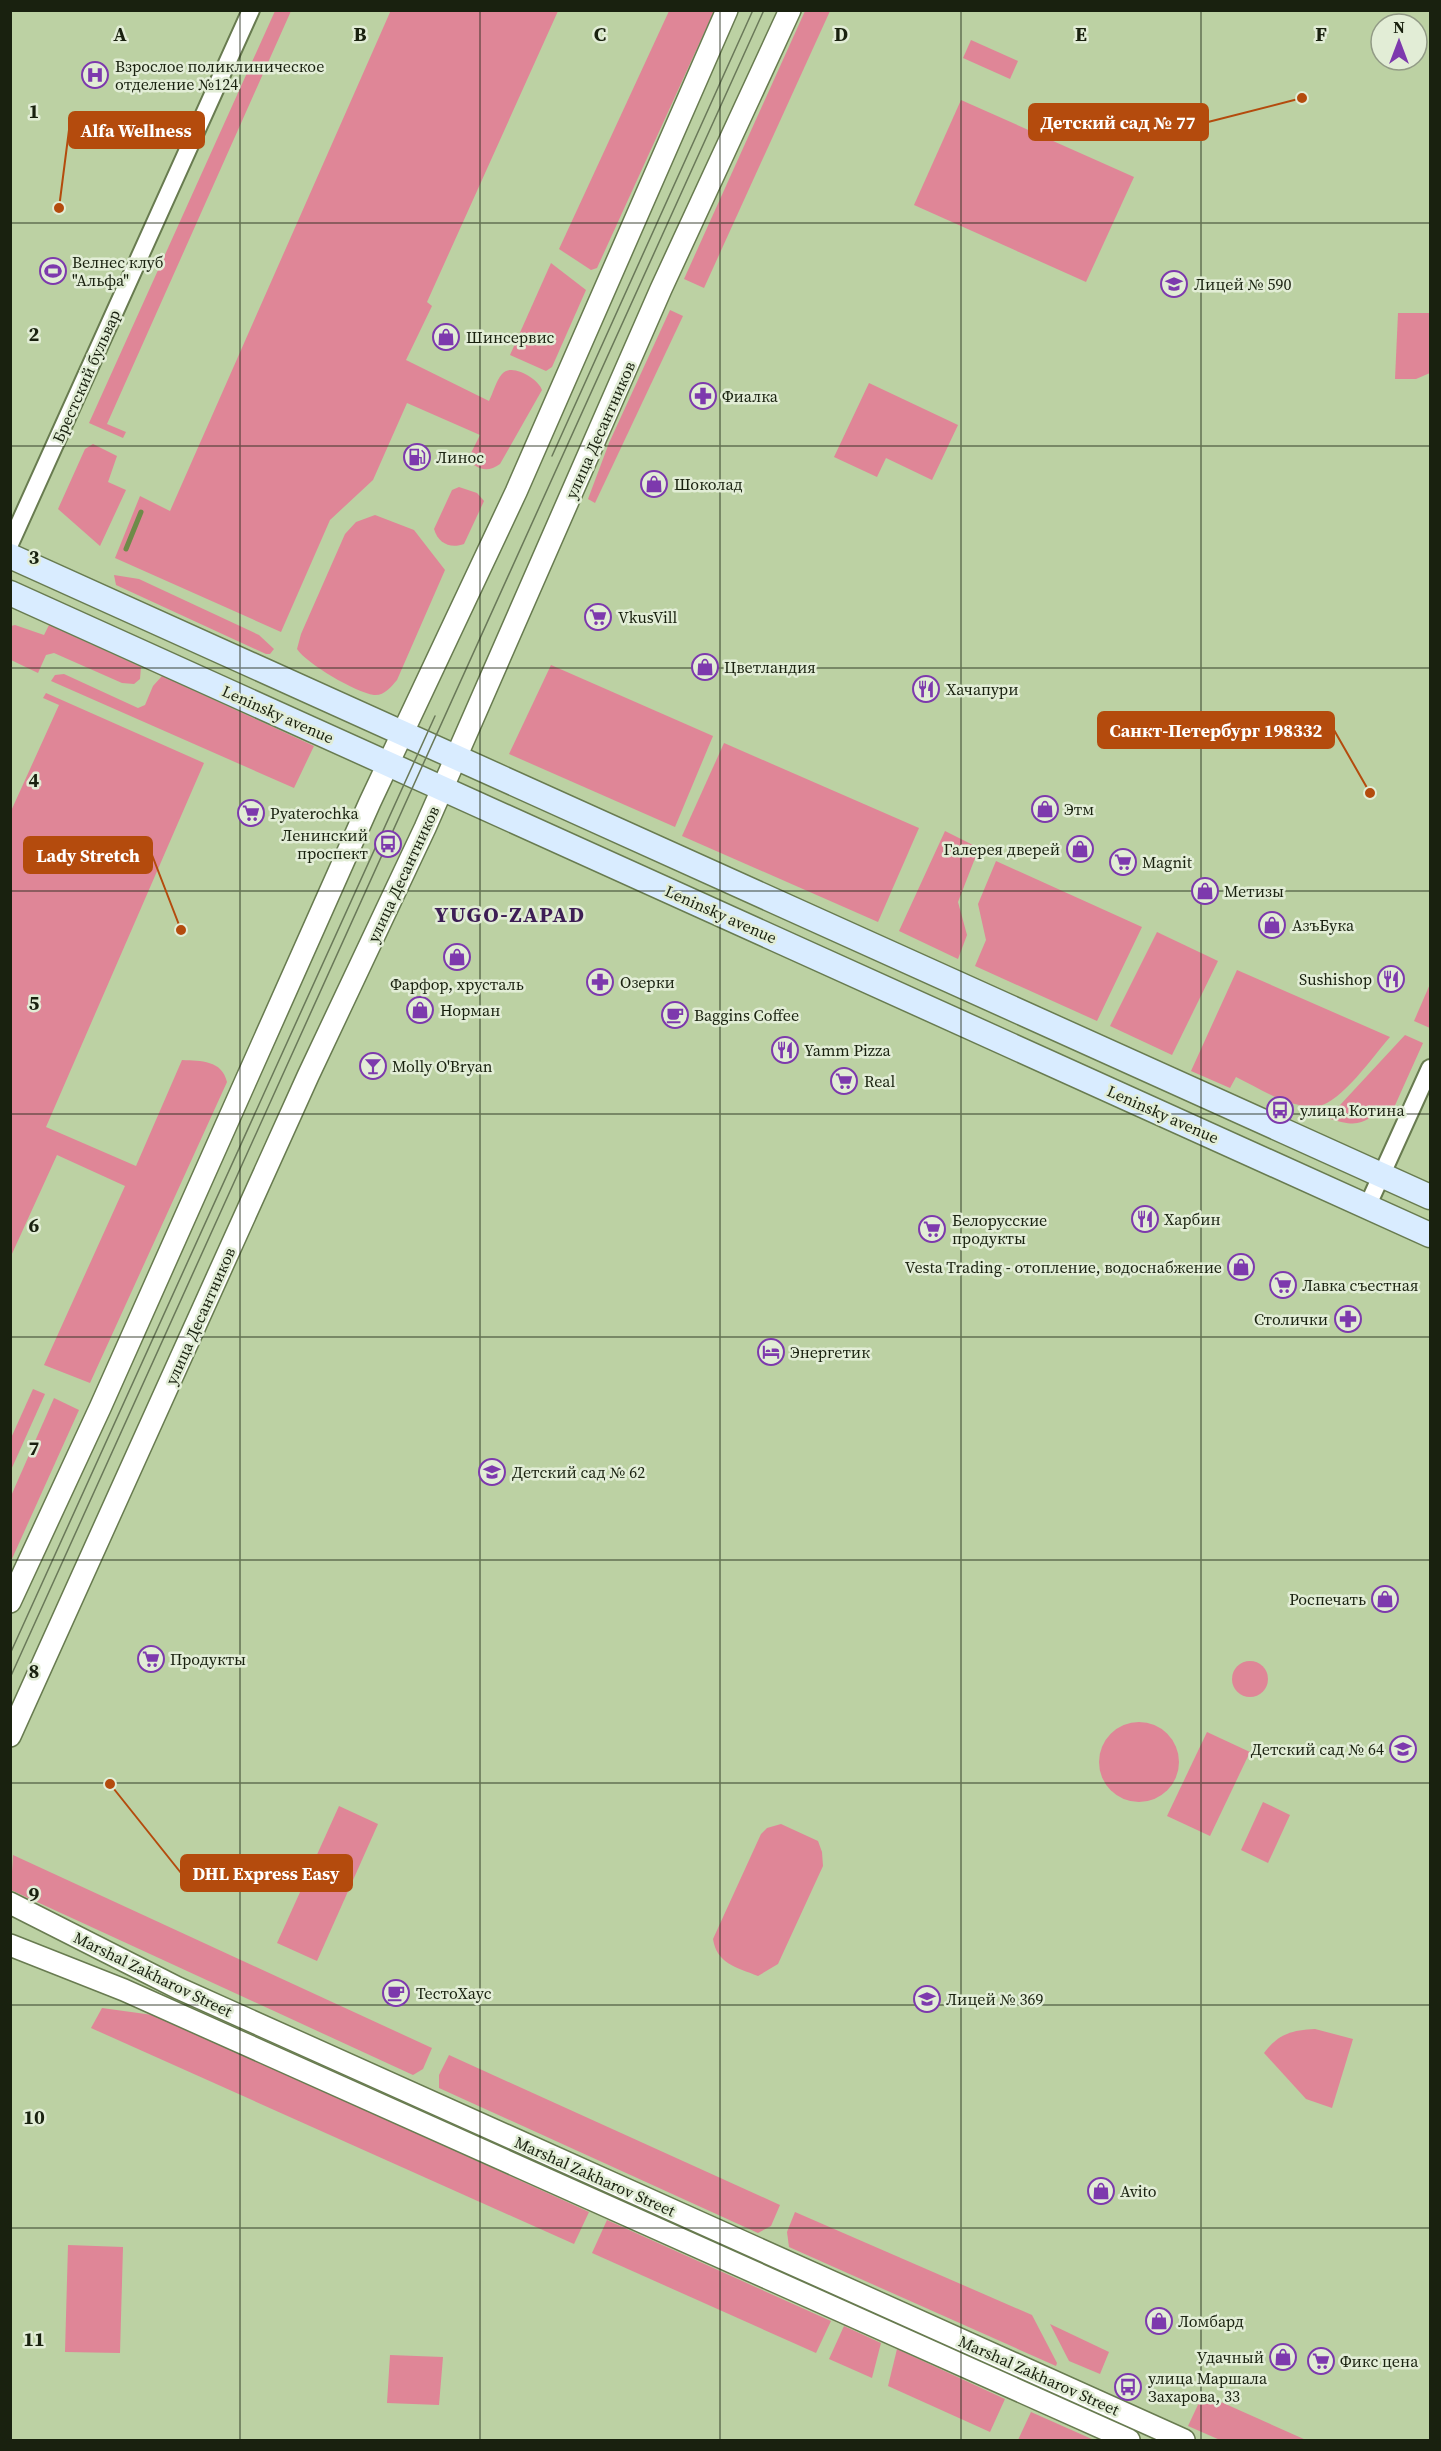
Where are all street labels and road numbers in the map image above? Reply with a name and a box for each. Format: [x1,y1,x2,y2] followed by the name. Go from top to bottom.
[47,306,125,446] street label: Брестский бульвар
[560,358,640,502] street label: улица Десантников
[219,680,337,748] street label: Leninsky avenue
[362,802,444,946] street label: улица Десантников
[662,880,780,948] street label: Leninsky avenue
[1104,1080,1222,1148] street label: Leninsky avenue
[160,1244,240,1388] street label: улица Десантников
[70,1926,237,2022] street label: Marshal Zakharov Street
[511,2131,680,2222] street label: Marshal Zakharov Street
[955,2330,1124,2421] street label: Marshal Zakharov Street

